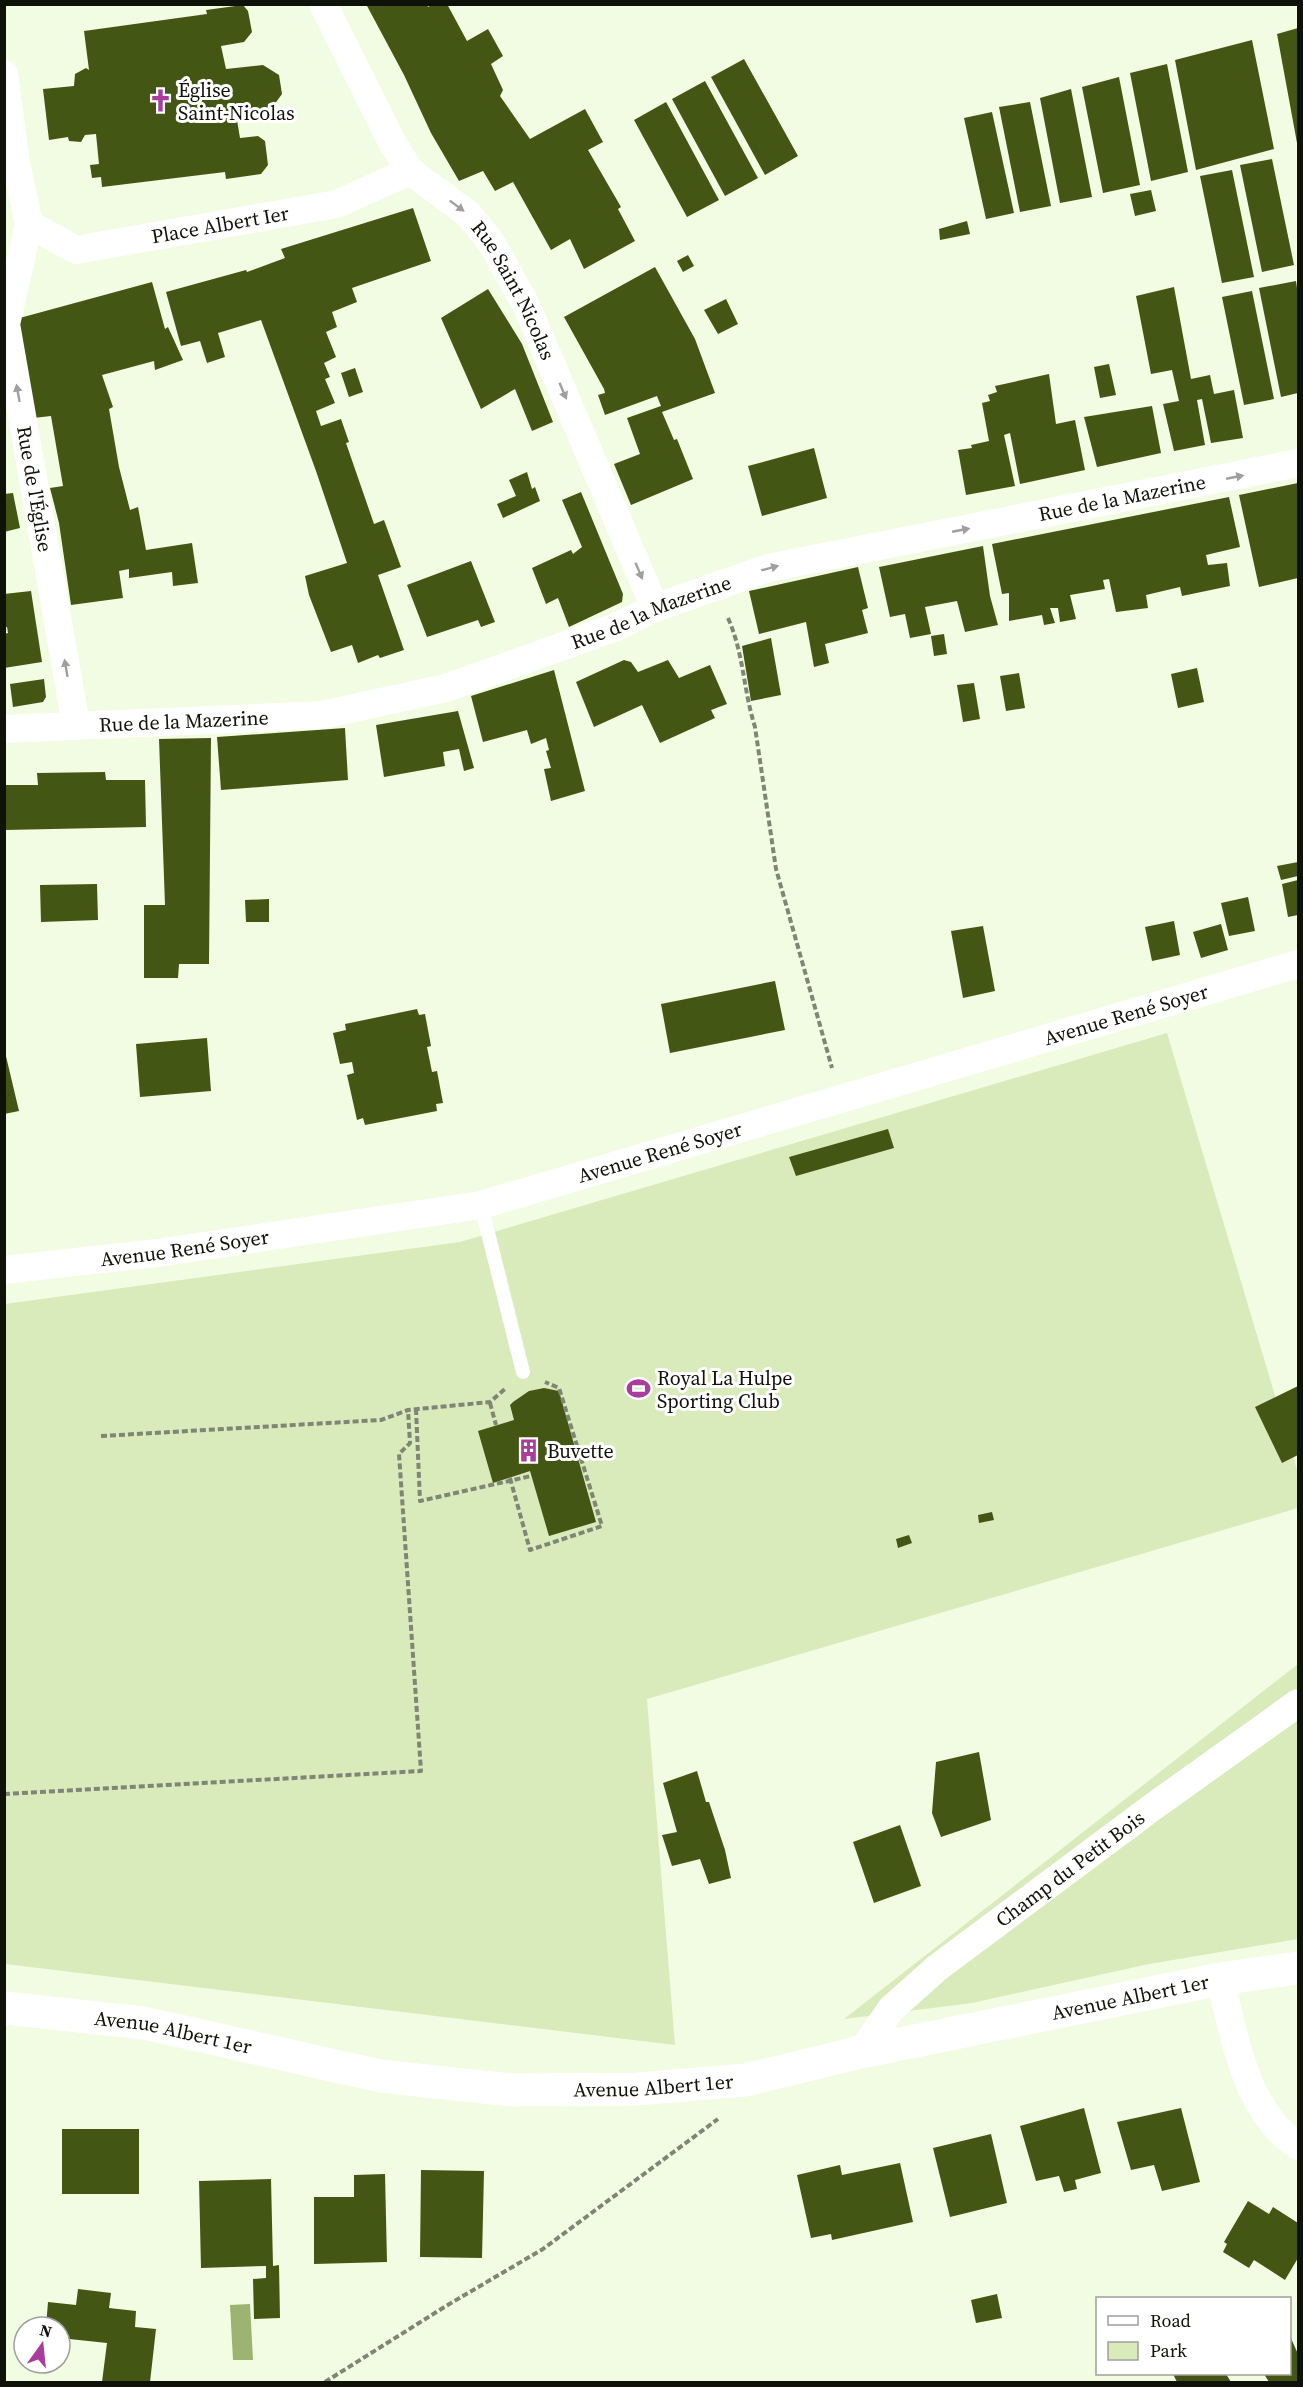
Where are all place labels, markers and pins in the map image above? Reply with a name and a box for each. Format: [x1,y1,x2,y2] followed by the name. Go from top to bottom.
[178,76,295,127] place label: Église Saint-Nicolas
[147,88,173,114] church icon: Église Saint-Nicolas
[657,1364,793,1415] place label: Royal La Hulpe Sporting Club
[626,1376,652,1402] sports icon: Royal La Hulpe Sporting Club
[547,1437,614,1465] place label: Buvette
[516,1438,542,1464] building icon: Buvette

